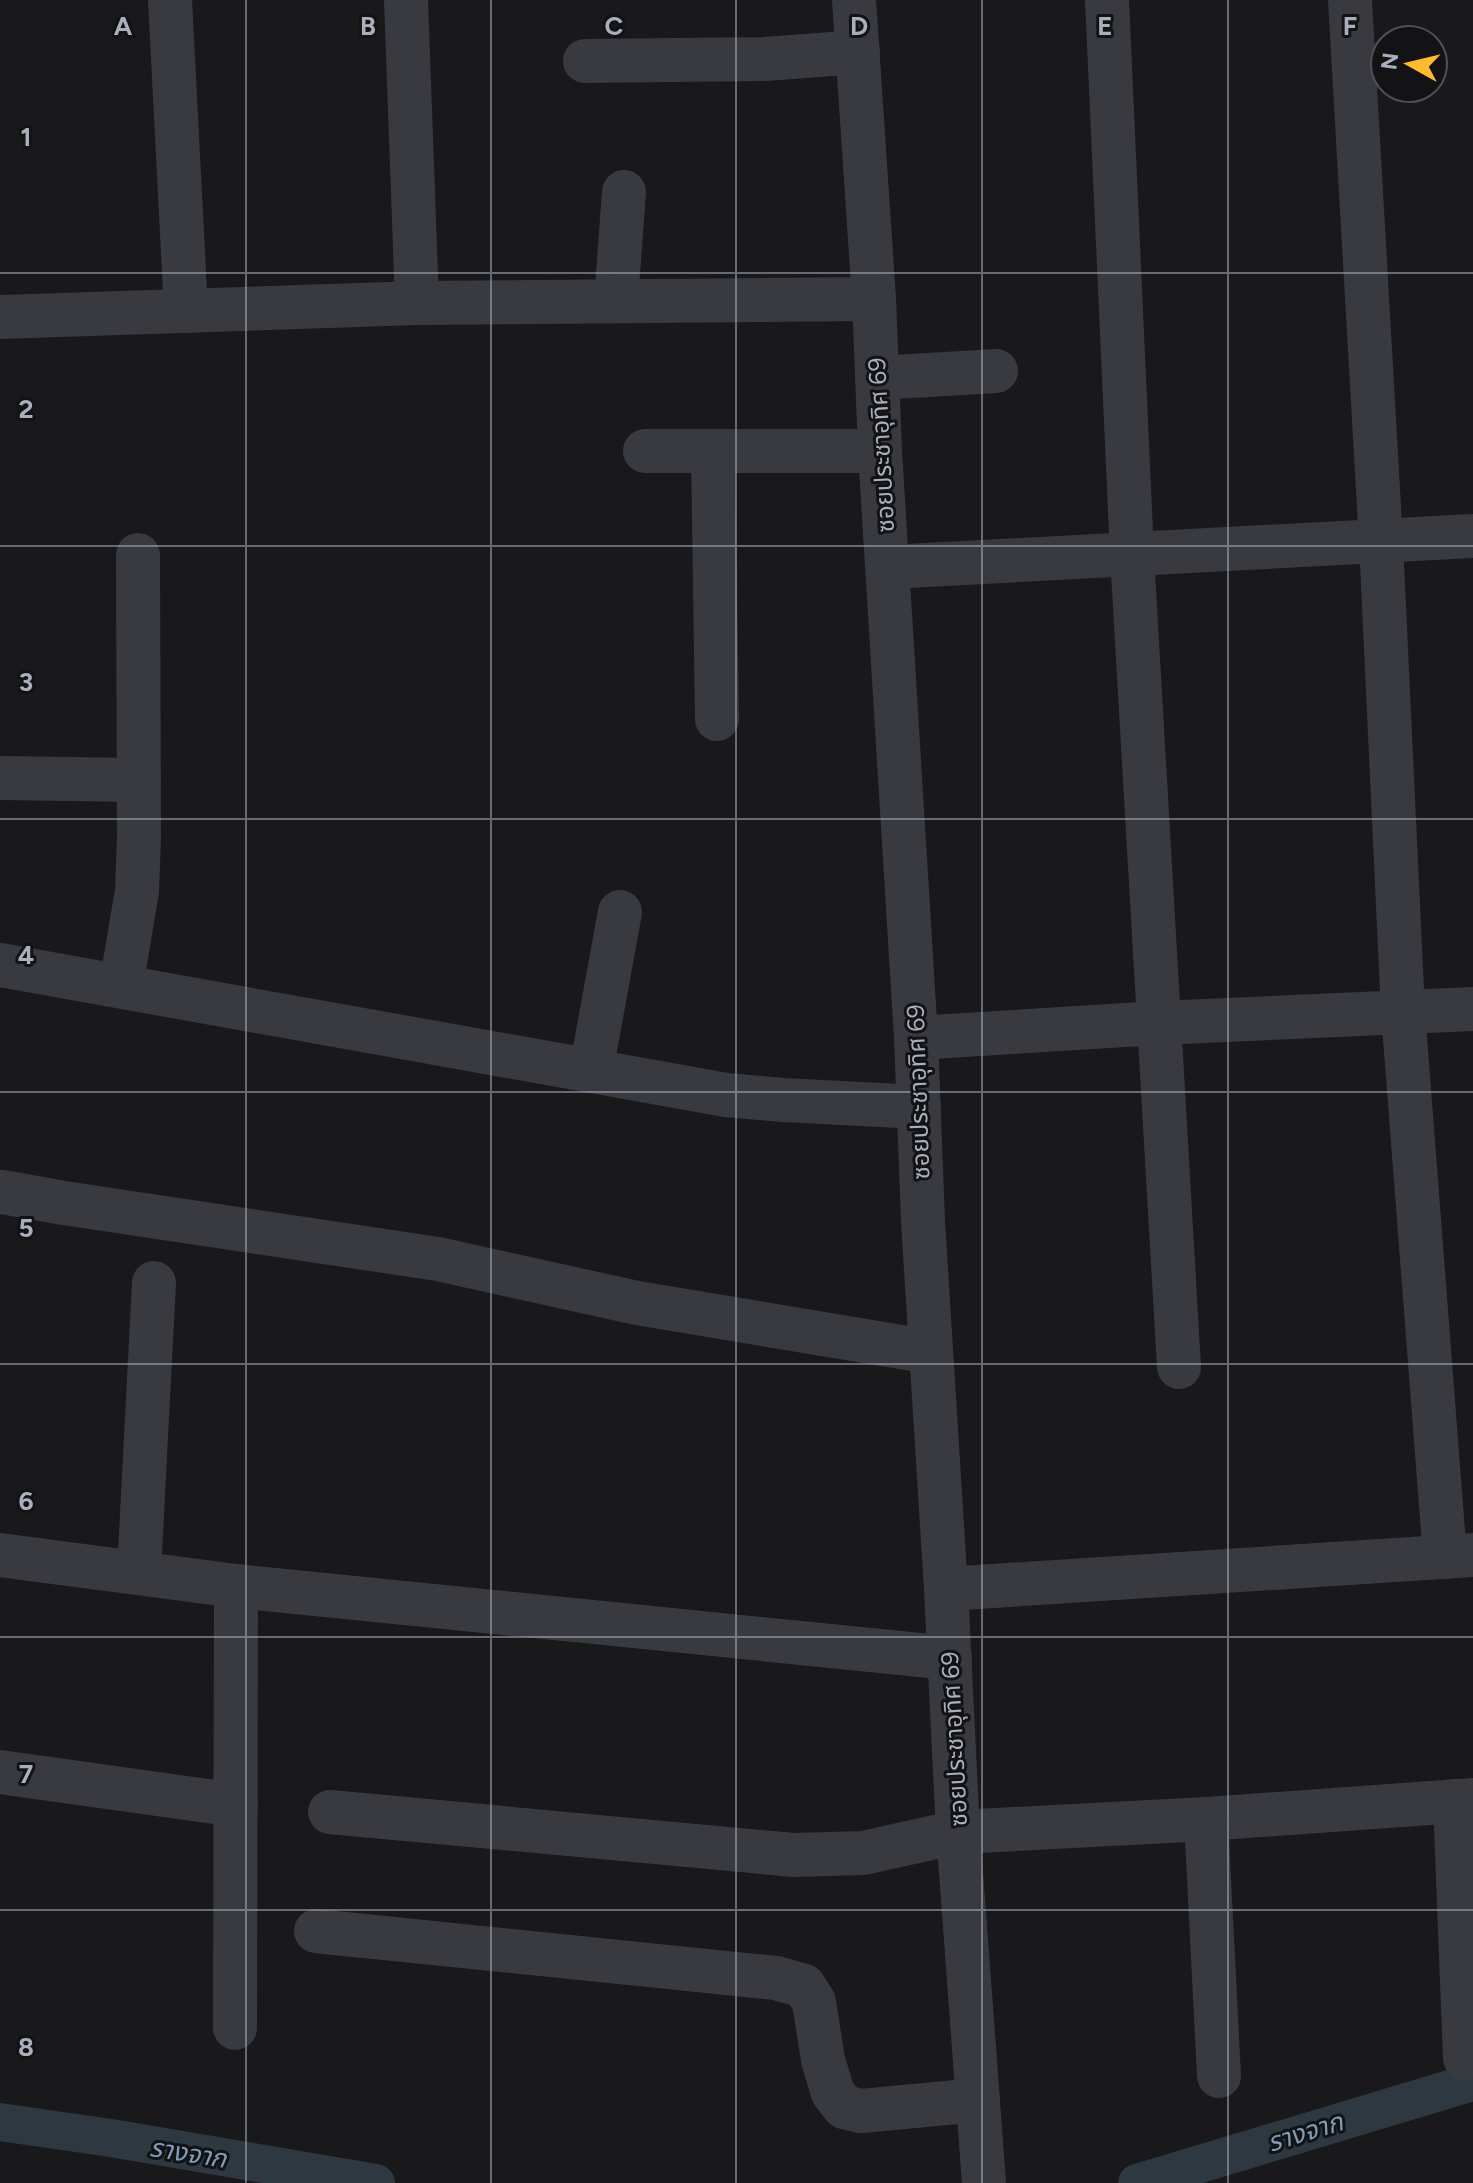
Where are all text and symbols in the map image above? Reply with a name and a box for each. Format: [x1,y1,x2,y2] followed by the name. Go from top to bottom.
[114,10,133,42] text: A
[360,10,376,42] text: B
[605,10,624,42] text: C
[850,10,868,42] text: D
[1097,10,1113,42] text: E
[1343,10,1357,42] text: F
[1369,24,1449,104] north arrow
[1375,51,1404,72] text: N
[21,121,31,153] text: 1
[862,357,901,533] street label: ซอยประชาอุทิศ 69
[18,393,34,425] text: 2
[19,666,33,698] text: 3
[18,939,34,971] text: 4
[900,1004,937,1180] street label: ซอยประชาอุทิศ 69
[18,1212,34,1244] text: 5
[18,1485,34,1517] text: 6
[935,1651,974,1827] street label: ซอยประชาอุทิศ 69
[19,1758,33,1790] text: 7
[18,2031,34,2063] text: 8
[1263,2105,1348,2159] water label: รางจาก
[147,2131,230,2175] water label: รางจาก

